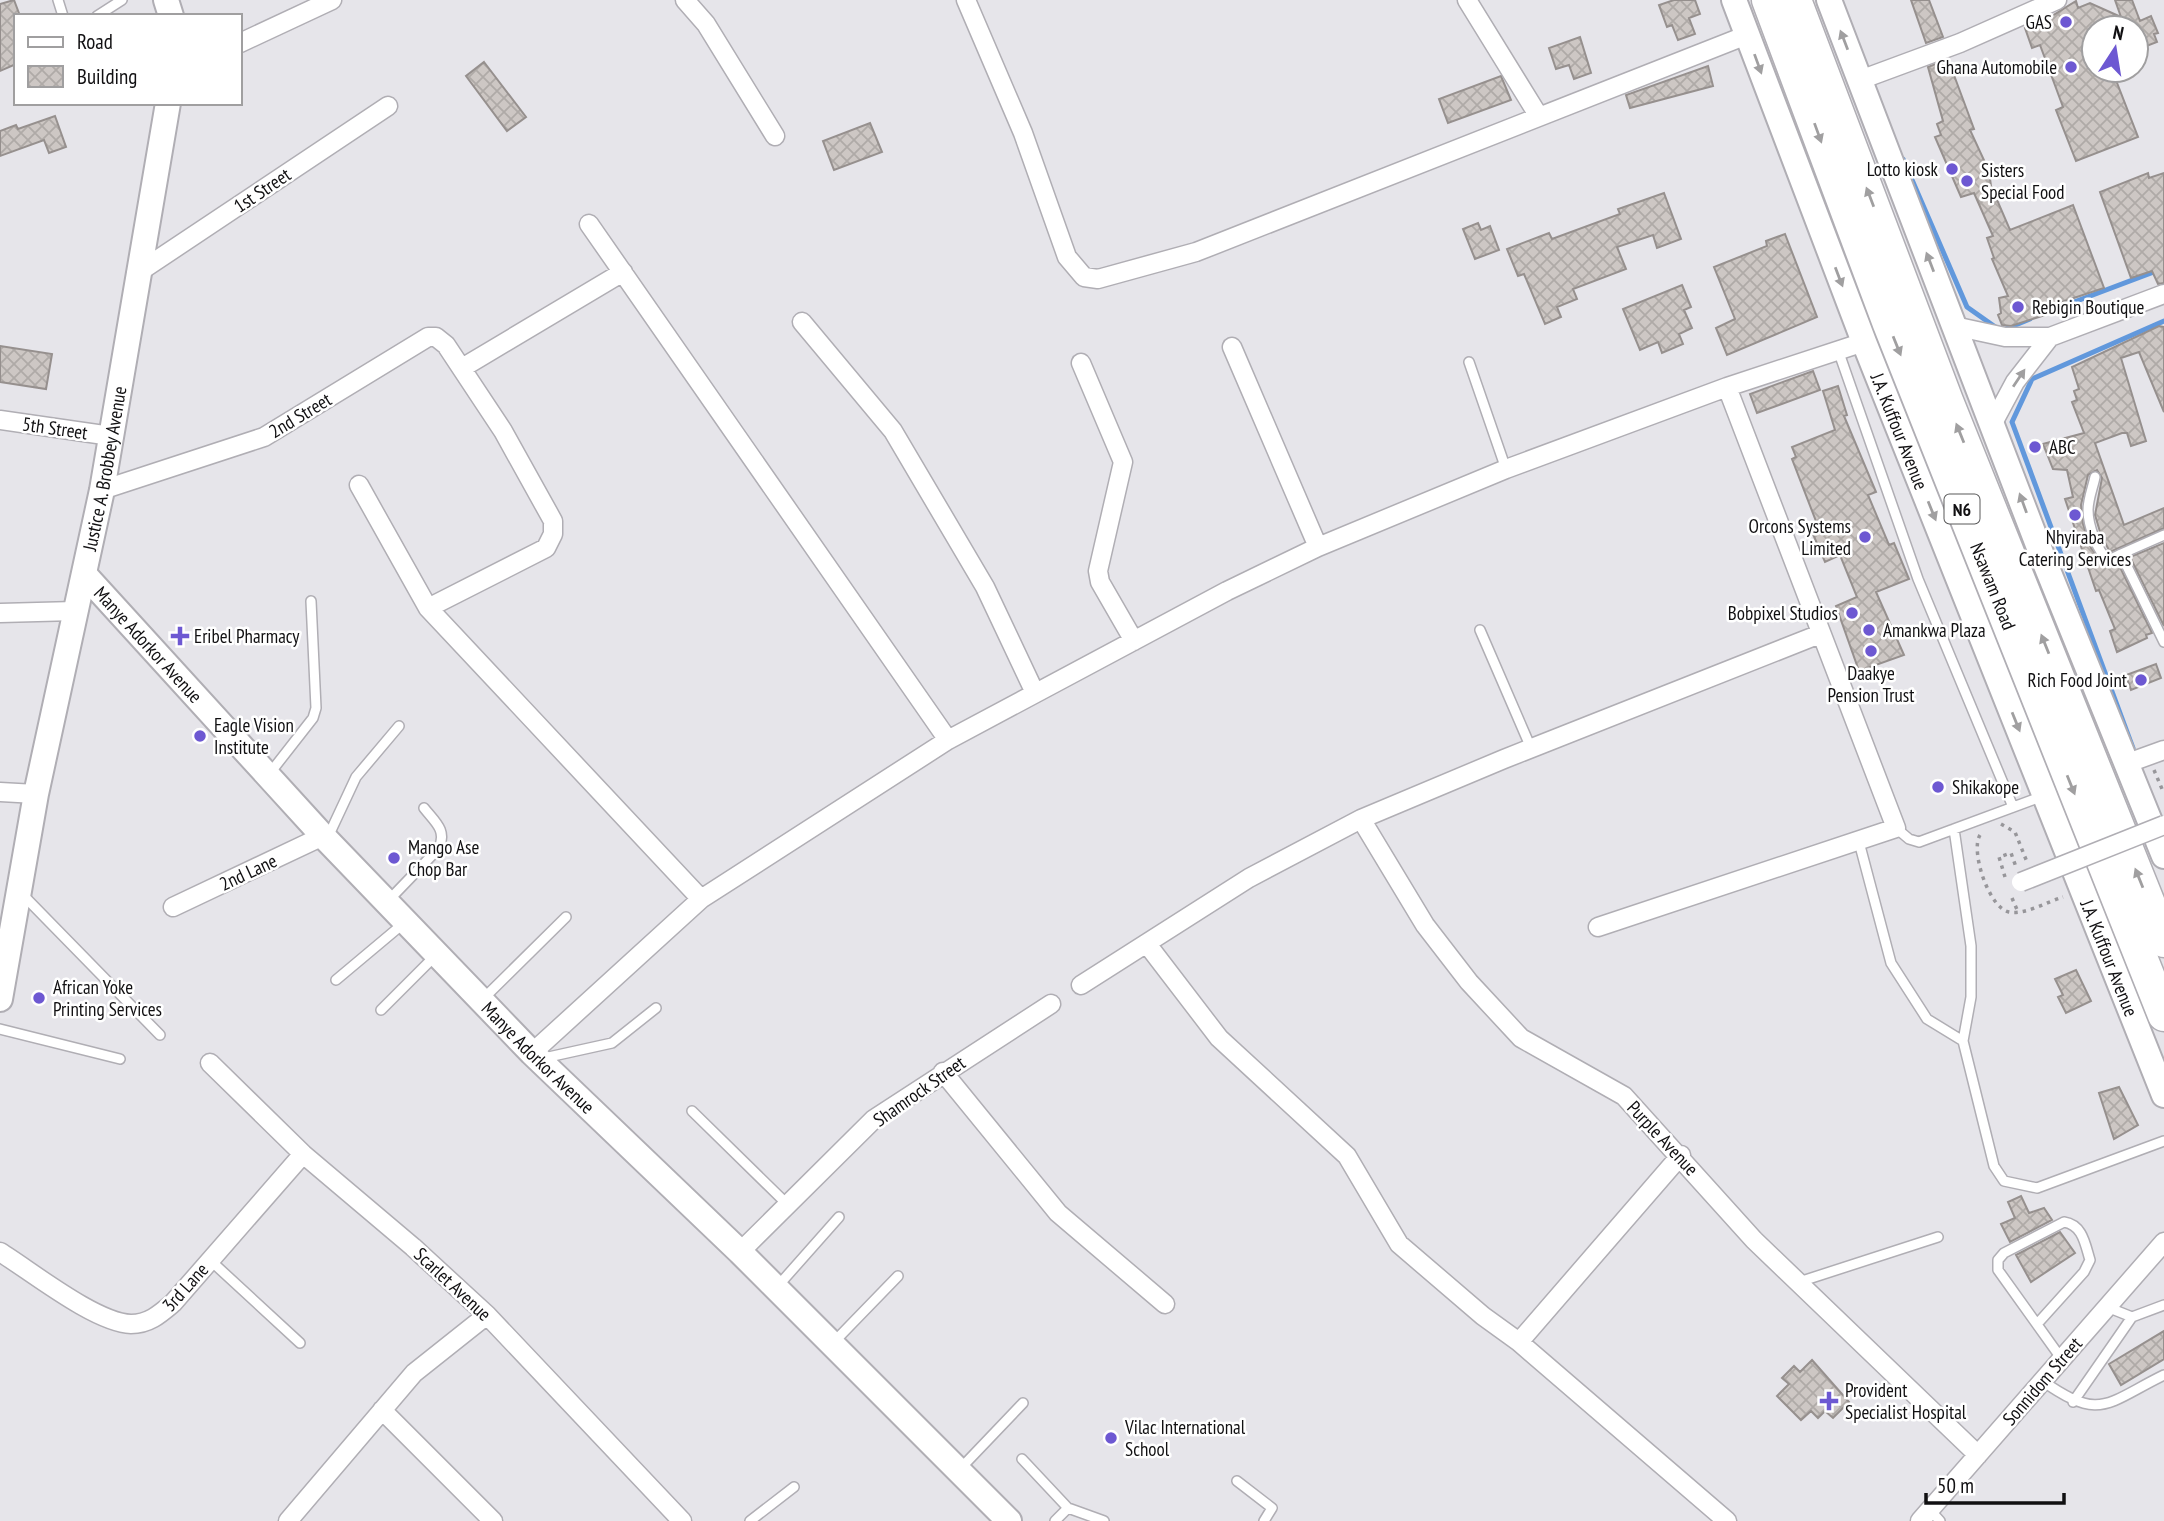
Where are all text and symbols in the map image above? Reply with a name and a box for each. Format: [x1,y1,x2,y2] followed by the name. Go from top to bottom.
[2026,10,2052,34] place label: GAS
[14,14,242,105] legend
[2058,14,2074,30] marker: GAS
[2080,14,2150,84] north arrow
[2111,20,2126,45] text: N
[77,28,113,55] text: Road
[1839,29,1850,50] one-way arrow
[1753,53,1764,74] one-way arrow
[1937,55,2057,79] place label: Ghana Automobile
[2063,59,2079,75] marker: Ghana Automobile
[77,63,137,90] text: Building
[1812,122,1823,143] one-way arrow
[1867,157,1939,181] place label: Lotto kiosk
[1981,158,2065,204] place label: Sisters Special Food
[1944,161,1960,177] marker: Lotto kiosk
[229,162,296,218] street label: 1st Street
[1959,173,1975,189] marker: Sisters Special Food
[1864,187,1875,208] one-way arrow
[1924,251,1935,272] one-way arrow
[1833,266,1844,287] one-way arrow
[2032,295,2145,319] place label: Rebigin Boutique
[2010,299,2026,315] marker: Rebigin Boutique
[1892,336,1903,357] one-way arrow
[1865,368,1934,493] street label: J.A. Kuffour Avenue
[2012,368,2025,388] one-way arrow
[77,384,132,554] street label: Justice A. Brobbey Avenue
[264,387,336,443] street label: 2nd Street
[21,412,90,445] street label: 5th Street
[1954,422,1965,443] one-way arrow
[2049,435,2076,459] place label: ABC
[2027,439,2043,455] marker: ABC
[2017,492,2028,513] one-way arrow
[1944,494,1980,524] road number: N6
[1926,501,1937,522] one-way arrow
[2067,507,2083,523] marker: Nhyiraba Catering Services
[1749,514,1851,560] place label: Orcons Systems Limited
[2019,525,2131,571] place label: Nhyiraba Catering Services
[1857,529,1873,545] marker: Orcons Systems Limited
[1965,539,2021,633] street label: Nsawam Road
[89,581,208,708] street label: Manye Adorkor Avenue
[1728,601,1838,625] place label: Bobpixel Studios
[1844,605,1860,621] marker: Bobpixel Studios
[1883,618,1986,642] place label: Amankwa Plaza
[1861,622,1877,638] marker: Amankwa Plaza
[194,624,300,648] place label: Eribel Pharmacy
[172,628,188,644] marker: Eribel Pharmacy
[2039,633,2050,654] one-way arrow
[1863,643,1879,659] marker: Daakye Pension Trust
[1828,661,1915,707] place label: Daakye Pension Trust
[2028,668,2128,692] place label: Rich Food Joint
[2133,672,2149,688] marker: Rich Food Joint
[2010,712,2021,733] one-way arrow
[214,713,294,759] place label: Eagle Vision Institute
[192,728,208,744] marker: Eagle Vision Institute
[1952,775,2019,799] place label: Shikakope
[2066,775,2077,796] one-way arrow
[1930,779,1946,795] marker: Shikakope
[408,835,479,881] place label: Mango Ase Chop Bar
[215,848,281,896] street label: 2nd Lane
[386,850,402,866] marker: Mango Ase Chop Bar
[2133,867,2144,888] one-way arrow
[2075,895,2144,1020] street label: J.A. Kuffour Avenue
[53,975,162,1021] place label: African Yoke Printing Services
[31,990,47,1006] marker: African Yoke Printing Services
[477,996,600,1119] street label: Manye Adorkor Avenue
[868,1050,970,1131] street label: Shamrock Street
[1622,1096,1704,1181] street label: Purple Avenue
[409,1242,497,1326] street label: Scarlet Avenue
[157,1258,213,1316] street label: 3rd Lane
[1997,1331,2087,1430] street label: Sonnidom Street
[1845,1378,1967,1424] place label: Provident Specialist Hospital
[1819,1391,1839,1411] marker: Provident Specialist Hospital
[1124,1415,1246,1461] place label: Vilac International School
[1103,1430,1119,1446] marker: Vilac International School
[1926,1462,2064,1506] scale bar
[1937,1472,1974,1499] text: 50 m

